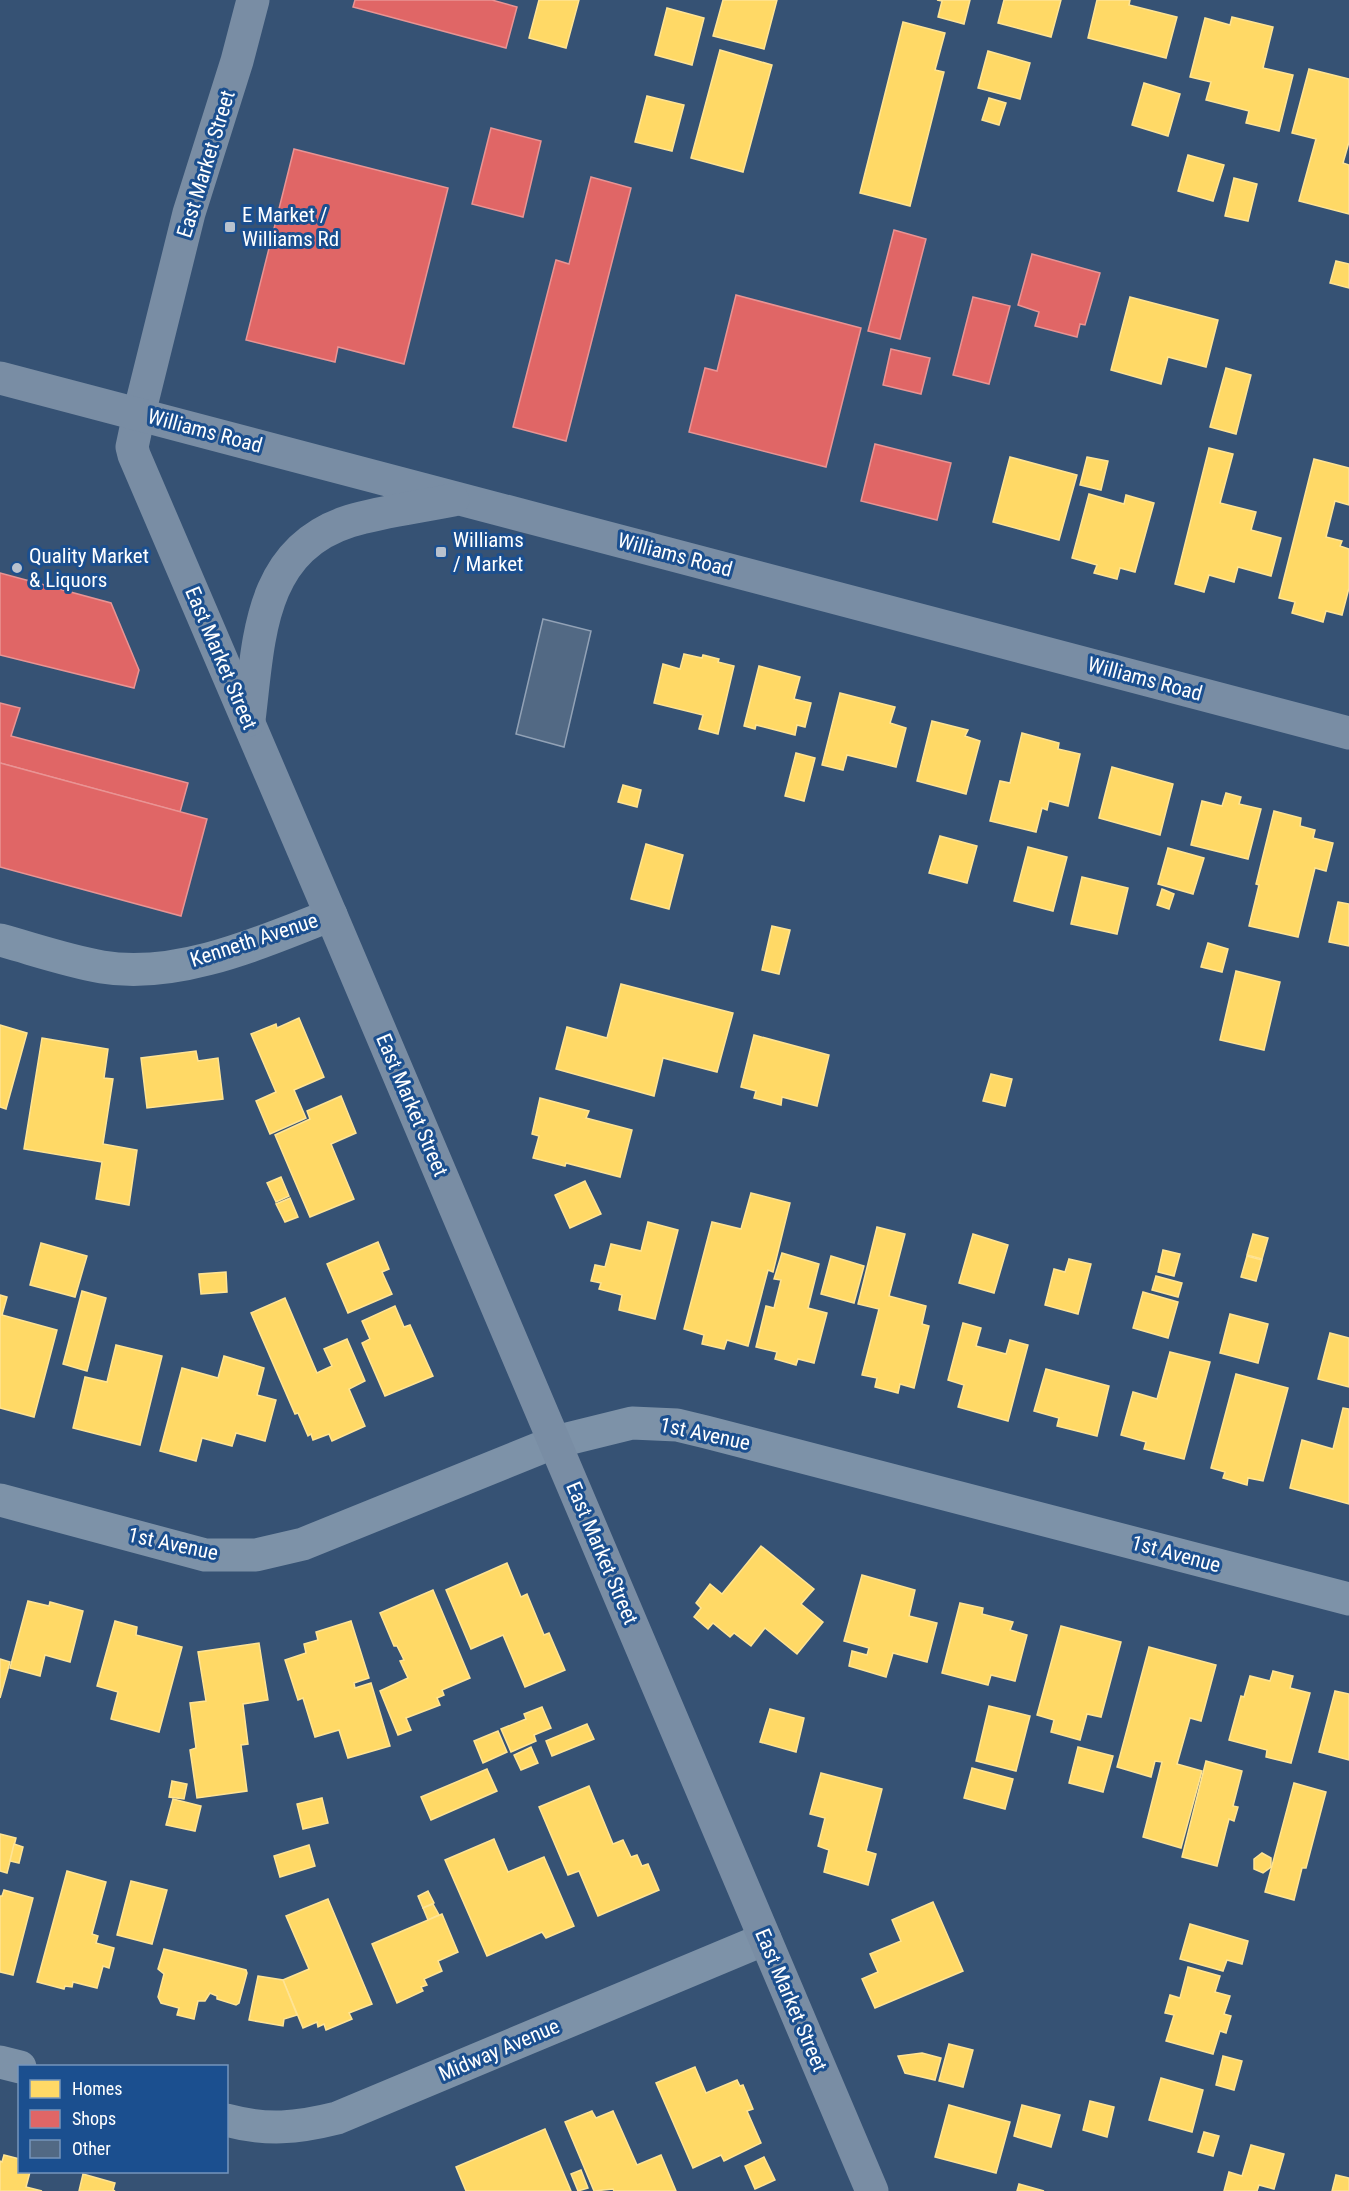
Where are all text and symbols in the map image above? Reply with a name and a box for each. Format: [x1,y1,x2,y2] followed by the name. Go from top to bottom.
[172,87,240,241] street label: East Market Street
[242,203,339,251] place label: E Market / Williams Rd
[223,220,237,234] marker: E Market / Williams Rd
[145,404,265,458] street label: Williams Road
[453,528,524,576] place label: Williams / Market
[615,528,735,582] street label: Williams Road
[29,544,149,592] place label: Quality Market & Liquors
[434,545,448,559] marker: Williams / Market
[10,561,24,575] marker: Quality Market & Liquors
[180,583,262,733] street label: East Market Street
[1085,652,1205,706] street label: Williams Road
[187,908,321,972] street label: Kenneth Avenue
[371,1030,453,1180] street label: East Market Street
[658,1413,752,1455] street label: 1st Avenue
[561,1478,643,1628] street label: East Market Street
[126,1523,220,1565] street label: 1st Avenue
[1129,1531,1223,1577] street label: 1st Avenue
[750,1925,832,2075] street label: East Market Street
[435,2014,563,2086] street label: Midway Avenue
[18,2065,228,2173] legend
[72,2078,122,2099] text: Homes
[72,2108,116,2129] text: Shops
[72,2138,111,2159] text: Other

